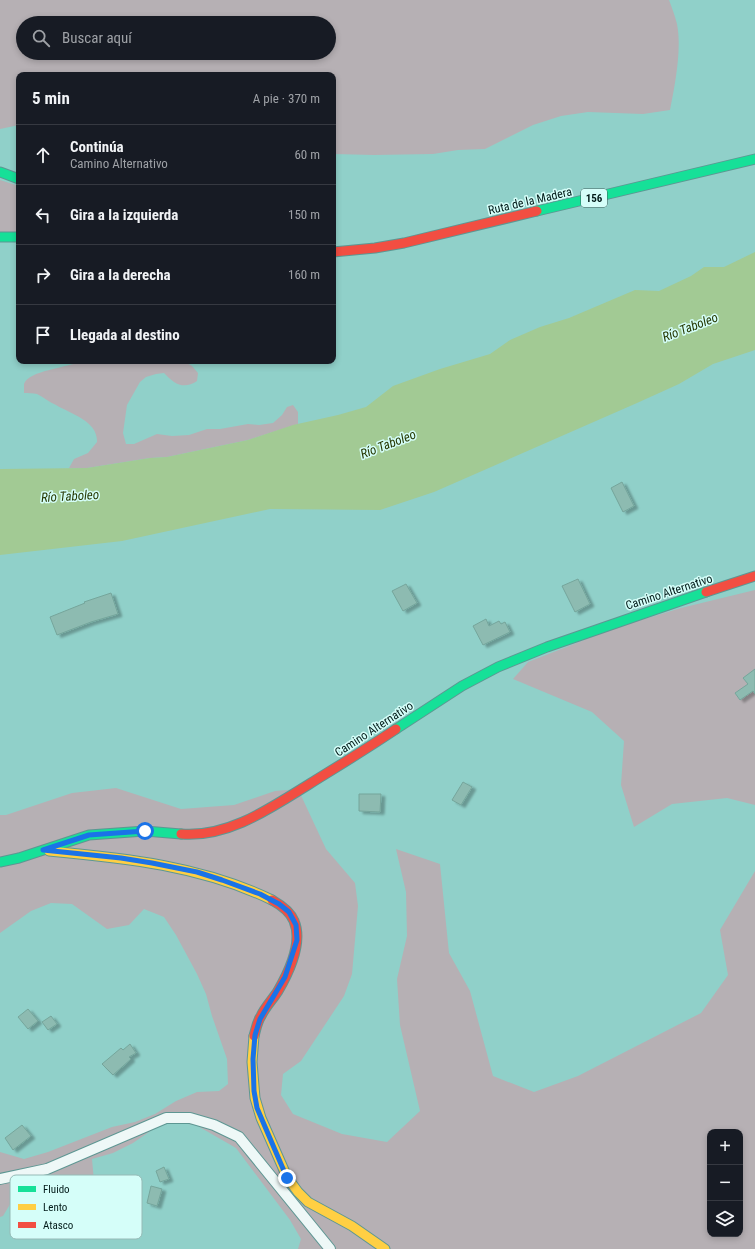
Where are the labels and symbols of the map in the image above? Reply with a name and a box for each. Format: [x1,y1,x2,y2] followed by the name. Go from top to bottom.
[487,185,573,217] street label: Ruta de la Madera
[581,189,607,207] road number: 156
[660,310,720,344] water label: Río Taboleo
[358,427,418,461] water label: Río Taboleo
[41,487,99,505] water label: Río Taboleo
[624,571,714,613] street label: Camino Alternativo
[332,699,416,759] street label: Camino Alternativo
[136,822,154,840] route start
[278,1169,296,1187] route end
[10,1175,142,1239] legend
[43,1183,70,1196] text: Fluido
[43,1201,68,1214] text: Lento
[43,1219,74,1232] text: Atasco

